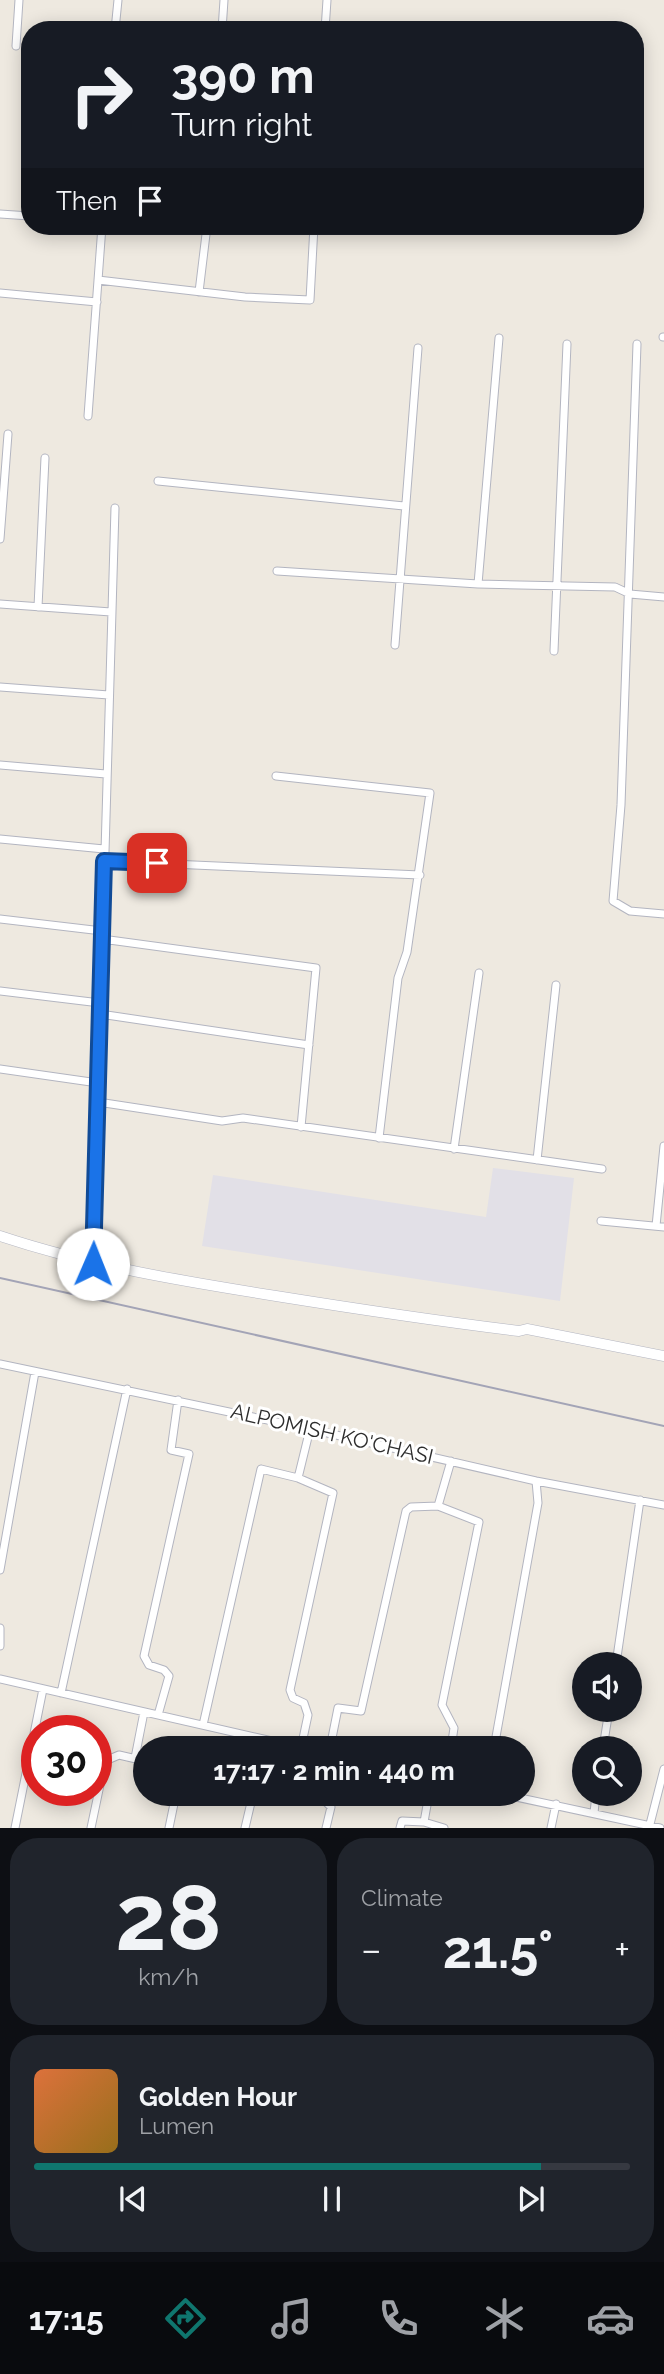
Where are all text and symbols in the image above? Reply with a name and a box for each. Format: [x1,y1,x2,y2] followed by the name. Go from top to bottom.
[171,47,315,104] text: 390 m
[56,49,147,140] icon: right
[171,106,312,143] text: Turn right
[131,182,169,220] icon: arrive
[56,186,117,216] text: Then
[127,833,187,893] pin
[138,844,176,882] icon: arrive
[56,1227,130,1301] position arrow
[228,1398,436,1469] street label: ALPOMISH KO'CHASI
[572,1652,642,1806] map controls
[572,1652,642,1722] button: sound
[21,1715,112,1806] speed limit sign: 30
[572,1736,642,1806] button: search
[213,1756,455,1786] text: 17:17 · 2 min · 440 m
[115,1864,222,1971] text: 28
[361,1884,443,1911] text: Climate
[443,1919,553,1980] text: 21.5°
[361,1927,381,1972] text: −
[614,1927,630,1972] text: +
[138,1963,199,1990] text: km/h
[139,2082,297,2112] text: Golden Hour
[139,2112,214,2139] text: Lumen
[114,2180,152,2218] icon: previous
[313,2180,351,2218] icon: pause
[512,2180,550,2218] icon: next
[161,2294,210,2343] icon: directions
[267,2294,316,2343] icon: music
[374,2294,423,2343] icon: phone
[480,2294,529,2343] icon: climate
[586,2294,635,2343] icon: car
[29,2300,104,2337] text: 17:15

